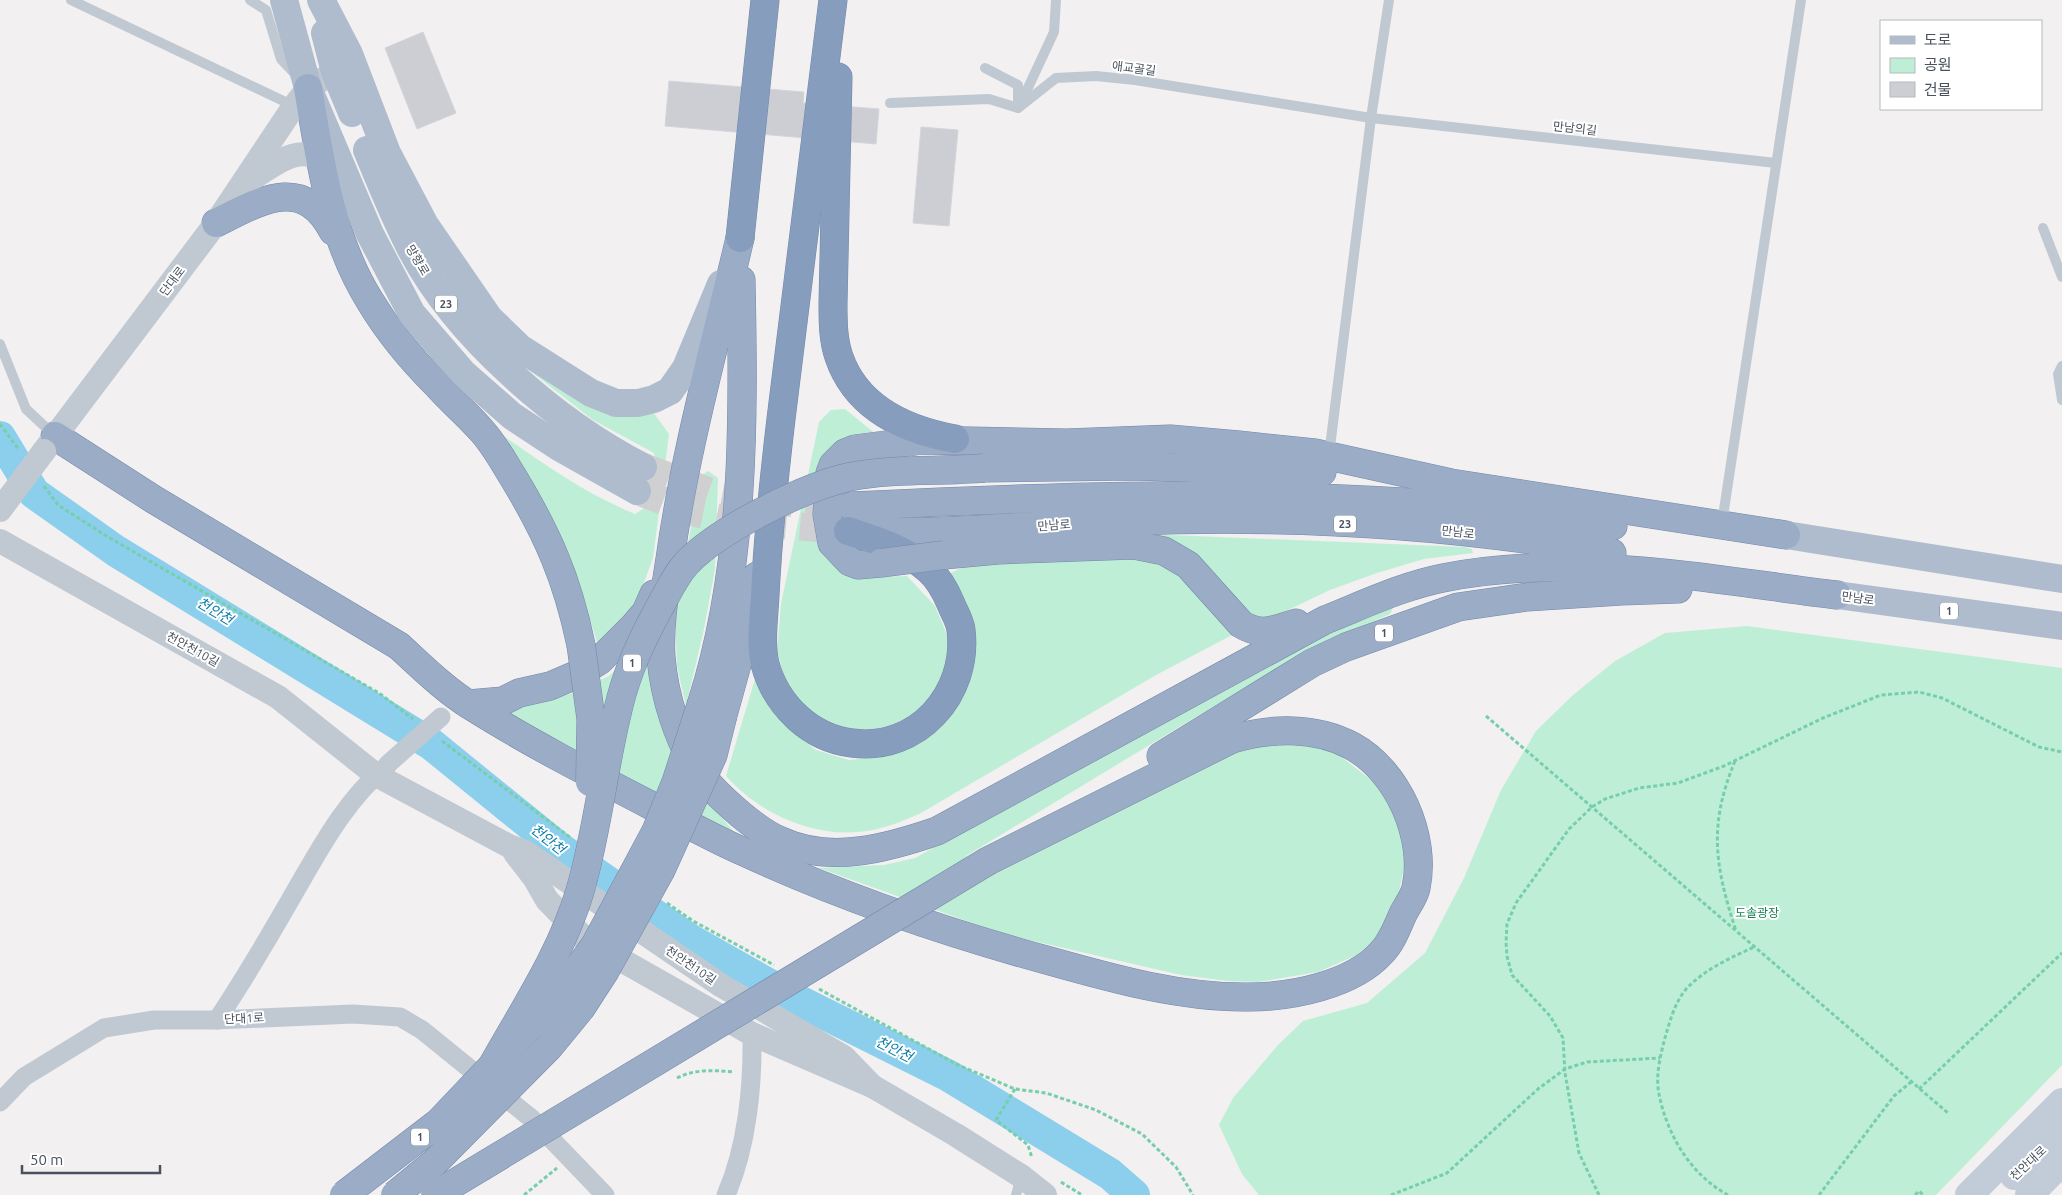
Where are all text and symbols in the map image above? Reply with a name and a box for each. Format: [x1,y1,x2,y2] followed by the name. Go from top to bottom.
[1880,20,2042,110] legend
[1924,31,1952,48] text: 도로
[1924,56,1952,73] text: 공원
[1111,59,1157,77] street label: 애교골길
[1924,81,1952,98] text: 건물
[1552,119,1598,137] street label: 만남의길
[404,242,432,278] street label: 망향로
[157,264,187,298] street label: 단대로
[435,296,457,312] road number: 23
[1334,516,1356,532] road number: 23
[1037,517,1071,533] street label: 만남로
[1441,524,1475,540] street label: 만남로
[1841,589,1875,607] street label: 만남로
[194,594,237,628] water label: 천안천
[1940,602,1958,620] road number: 1
[1375,624,1393,641] road number: 1
[165,629,221,669] street label: 천안천10길
[623,654,641,671] road number: 1
[528,821,569,858] water label: 천안천
[1735,906,1779,919] park label: 도솔광장
[663,943,719,987] street label: 천안천10길
[224,1010,264,1026] street label: 단대1로
[873,1033,916,1065] water label: 천안천
[411,1128,429,1146] road number: 1
[22,1142,160,1174] scale bar
[2007,1143,2049,1183] street label: 천안대로
[30,1151,63,1168] text: 50 m

